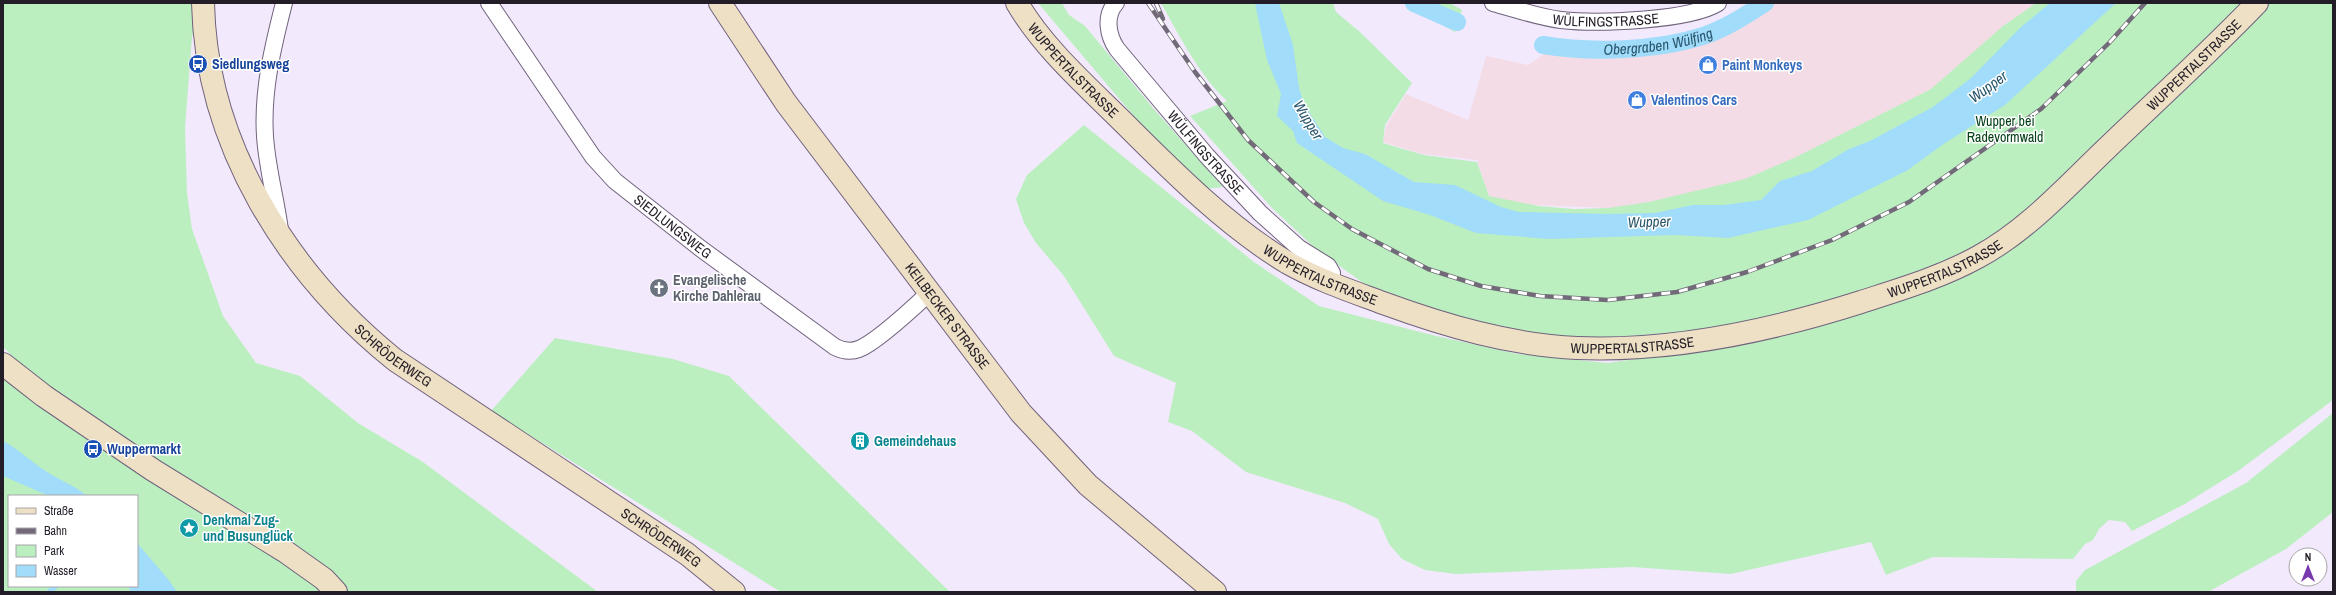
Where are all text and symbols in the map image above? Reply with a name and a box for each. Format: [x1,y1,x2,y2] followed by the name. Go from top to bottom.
[1551,9,1660,31] street label: WÜLFINGSTRASSE
[2143,15,2245,114] street label: WUPPERTALSTRASSE
[1024,19,1122,122] street label: WUPPERTALSTRASSE
[1603,22,1716,60] water label: Obergraben Wülfing
[187,53,209,75] bus stop icon: Siedlungsweg
[1697,54,1719,76] shop icon: Paint Monkeys
[212,55,289,73] place label: Siedlungsweg
[1722,56,1802,74] place label: Paint Monkeys
[1964,65,2012,108] water label: Wupper
[1626,89,1648,111] shop icon: Valentinos Cars
[1651,91,1737,109] place label: Valentinos Cars
[1288,96,1329,144] water label: Wupper
[1164,107,1248,199] street label: WÜLFINGSTRASSE
[1967,112,2043,146] park label: Wupper bei Radevormwald
[630,190,715,263] street label: SIEDLUNGSWEG
[1627,210,1672,233] water label: Wupper
[1885,236,2006,302] street label: WUPPERTALSTRASSE
[1260,241,1380,309] street label: WUPPERTALSTRASSE
[901,259,994,373] street label: KEILBECKER STRASSE
[673,271,761,305] place label: Evangelische Kirche Dahlerau
[648,277,670,299] church icon: Evangelische Kirche Dahlerau
[351,320,435,391] street label: SCHRÖDERWEG
[1570,333,1695,357] street label: WUPPERTALSTRASSE
[849,430,871,452] building icon: Gemeindehaus
[874,432,956,450] place label: Gemeindehaus
[82,438,104,460] bus stop icon: Wuppermarkt
[107,440,181,458] place label: Wuppermarkt
[8,495,138,587] legend
[44,503,74,519] text: Straße
[618,504,705,571] street label: SCHRÖDERWEG
[203,511,294,545] place label: Denkmal Zug- und Busunglück
[178,517,200,539] place icon: Denkmal Zug- und Busunglück
[44,523,67,539] text: Bahn
[44,543,64,559] text: Park
[2288,547,2328,587] north arrow
[2305,550,2311,564] text: N
[44,563,78,579] text: Wasser

